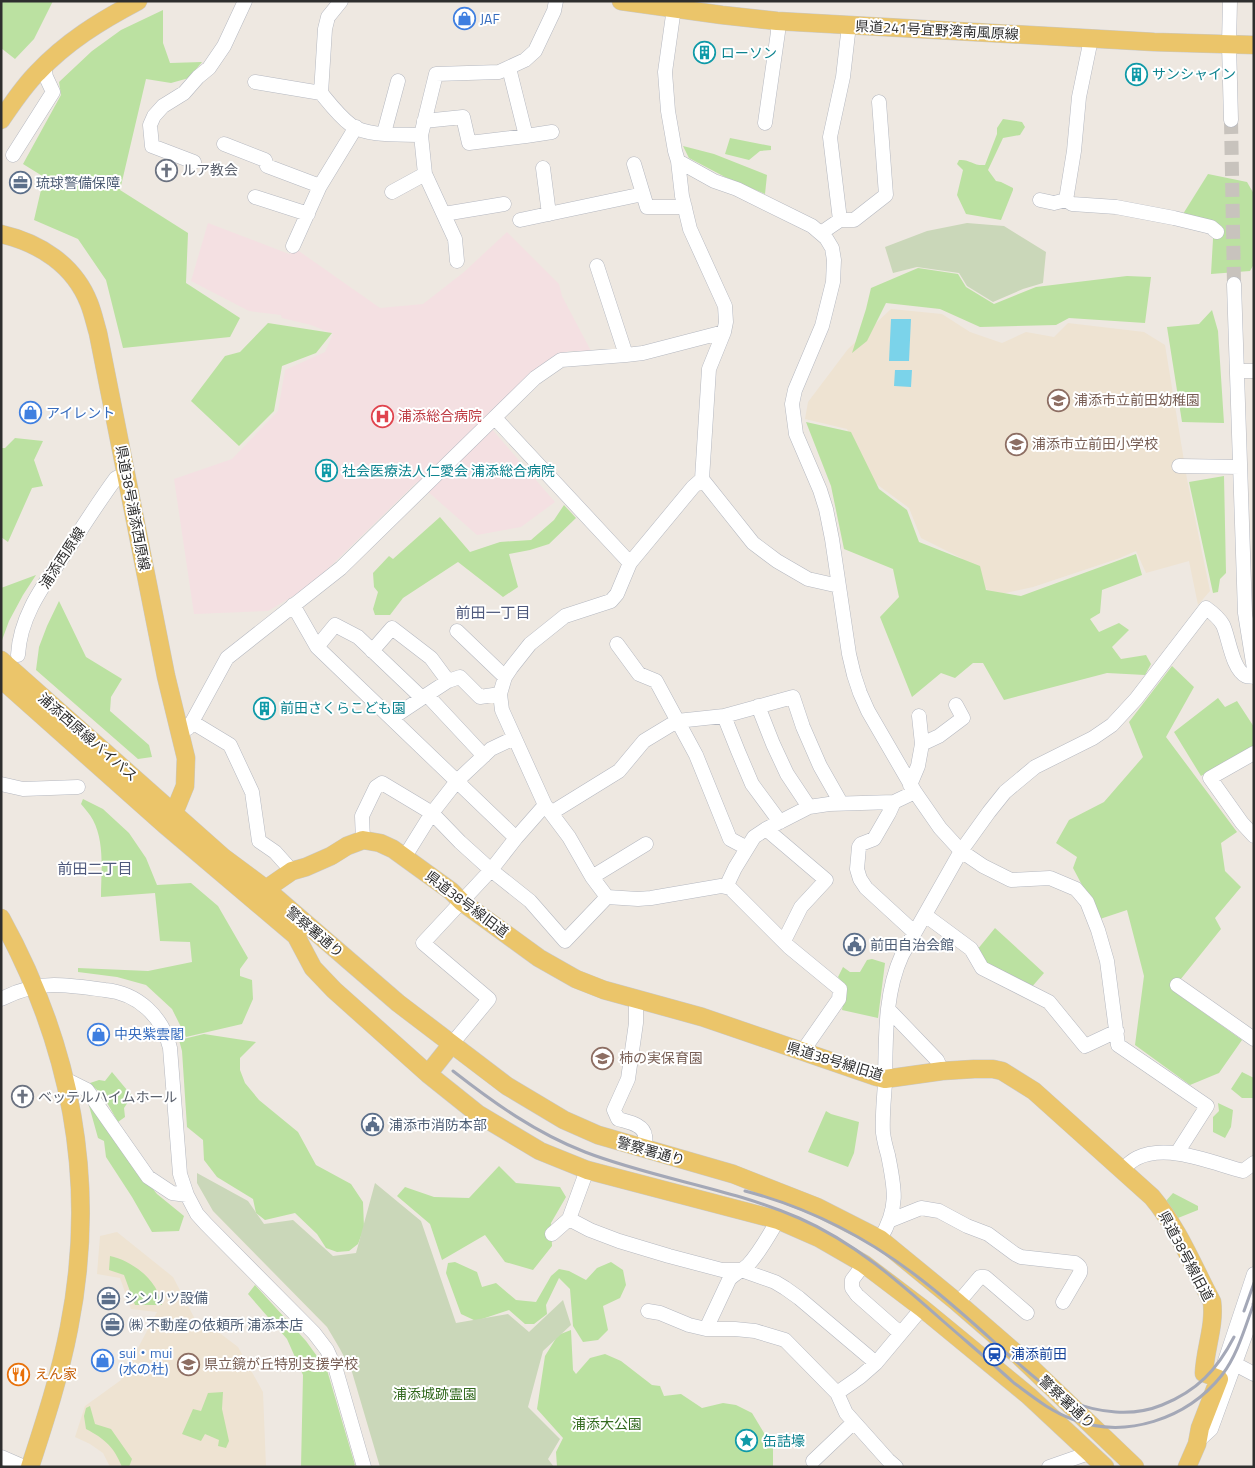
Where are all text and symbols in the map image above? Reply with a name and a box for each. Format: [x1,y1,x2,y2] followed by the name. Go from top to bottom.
[452,7,476,31] shop icon: JAF
[480,8,500,29] place label: JAF
[855,15,1019,44] street label: 県道241号宜野湾南風原線
[693,41,717,65] building icon: ローソン
[721,42,777,63] place label: ローソン
[1124,62,1148,86] building icon: サンシャイン
[1152,63,1236,84] place label: サンシャイン
[154,158,178,182] church icon: ルア教会
[182,159,238,180] place label: ルア教会
[8,171,32,195] office icon: 琉球警備保障
[36,172,120,193] place label: 琉球警備保障
[1046,388,1070,412] school or university icon: 浦添市立前田幼稚園
[1074,389,1200,410] place label: 浦添市立前田幼稚園
[18,401,42,425] shop icon: アイレント
[46,402,115,423] place label: アイレント
[370,404,394,428] hospital icon: 浦添総合病院
[398,405,482,426] place label: 浦添総合病院
[1004,432,1028,456] school or university icon: 浦添市立前田小学校
[1032,433,1158,454] place label: 浦添市立前田小学校
[111,443,156,573] street label: 県道38号浦添西原線
[314,459,338,483] building icon: 社会医療法人仁愛会 浦添総合病院
[342,460,555,481] place label: 社会医療法人仁愛会 浦添総合病院
[34,523,89,593] street label: 浦添西原線
[455,601,531,624] district label: 前田一丁目
[34,687,143,786] street label: 浦添西原線バイパス
[252,696,276,720] building icon: 前田さくらこども園
[280,697,406,718] place label: 前田さくらこども園
[57,857,133,880] district label: 前田二丁目
[421,865,513,942] street label: 県道38号線旧道
[282,901,349,962] street label: 警察署通り
[842,933,866,957] public building icon: 前田自治会館
[870,934,954,955] place label: 前田自治会館
[86,1022,110,1046] shop icon: 中央紫雲閣
[114,1023,184,1044] place label: 中央紫雲閣
[784,1036,886,1085] street label: 県道38号線旧道
[591,1046,615,1070] school or university icon: 柿の実保育園
[619,1047,703,1068] place label: 柿の実保育園
[10,1085,34,1109] church icon: ベッテルハイムホール
[38,1086,177,1107] place label: ベッテルハイムホール
[361,1113,385,1137] public building icon: 浦添市消防本部
[389,1114,487,1135] place label: 浦添市消防本部
[615,1131,688,1170] street label: 警察署通り
[1154,1207,1219,1305] street label: 県道38号線旧道
[96,1286,120,1310] office icon: シンリツ設備
[124,1287,208,1308] place label: シンリツ設備
[101,1313,125,1337] office icon: ㈱ 不動産の依頼所 浦添本店
[129,1314,303,1335] place label: ㈱ 不動産の依頼所 浦添本店
[119,1342,172,1379] place label: sui・mui (水の杜)
[983,1342,1007,1366] station icon: 浦添前田
[1011,1343,1067,1364] place label: 浦添前田
[91,1349,115,1373] shop icon: sui・mui (水の杜)
[176,1352,200,1376] school or university icon: 県立鏡が丘特別支援学校
[204,1353,358,1374] place label: 県立鏡が丘特別支援学校
[7,1362,31,1386] restaurant icon: えん家
[35,1363,77,1384] place label: えん家
[1035,1370,1100,1433] street label: 警察署通り
[393,1383,477,1404] park label: 浦添城跡霊園
[572,1413,642,1434] park label: 浦添大公園
[735,1429,759,1453] place icon: 缶詰壕
[763,1430,805,1451] place label: 缶詰壕

